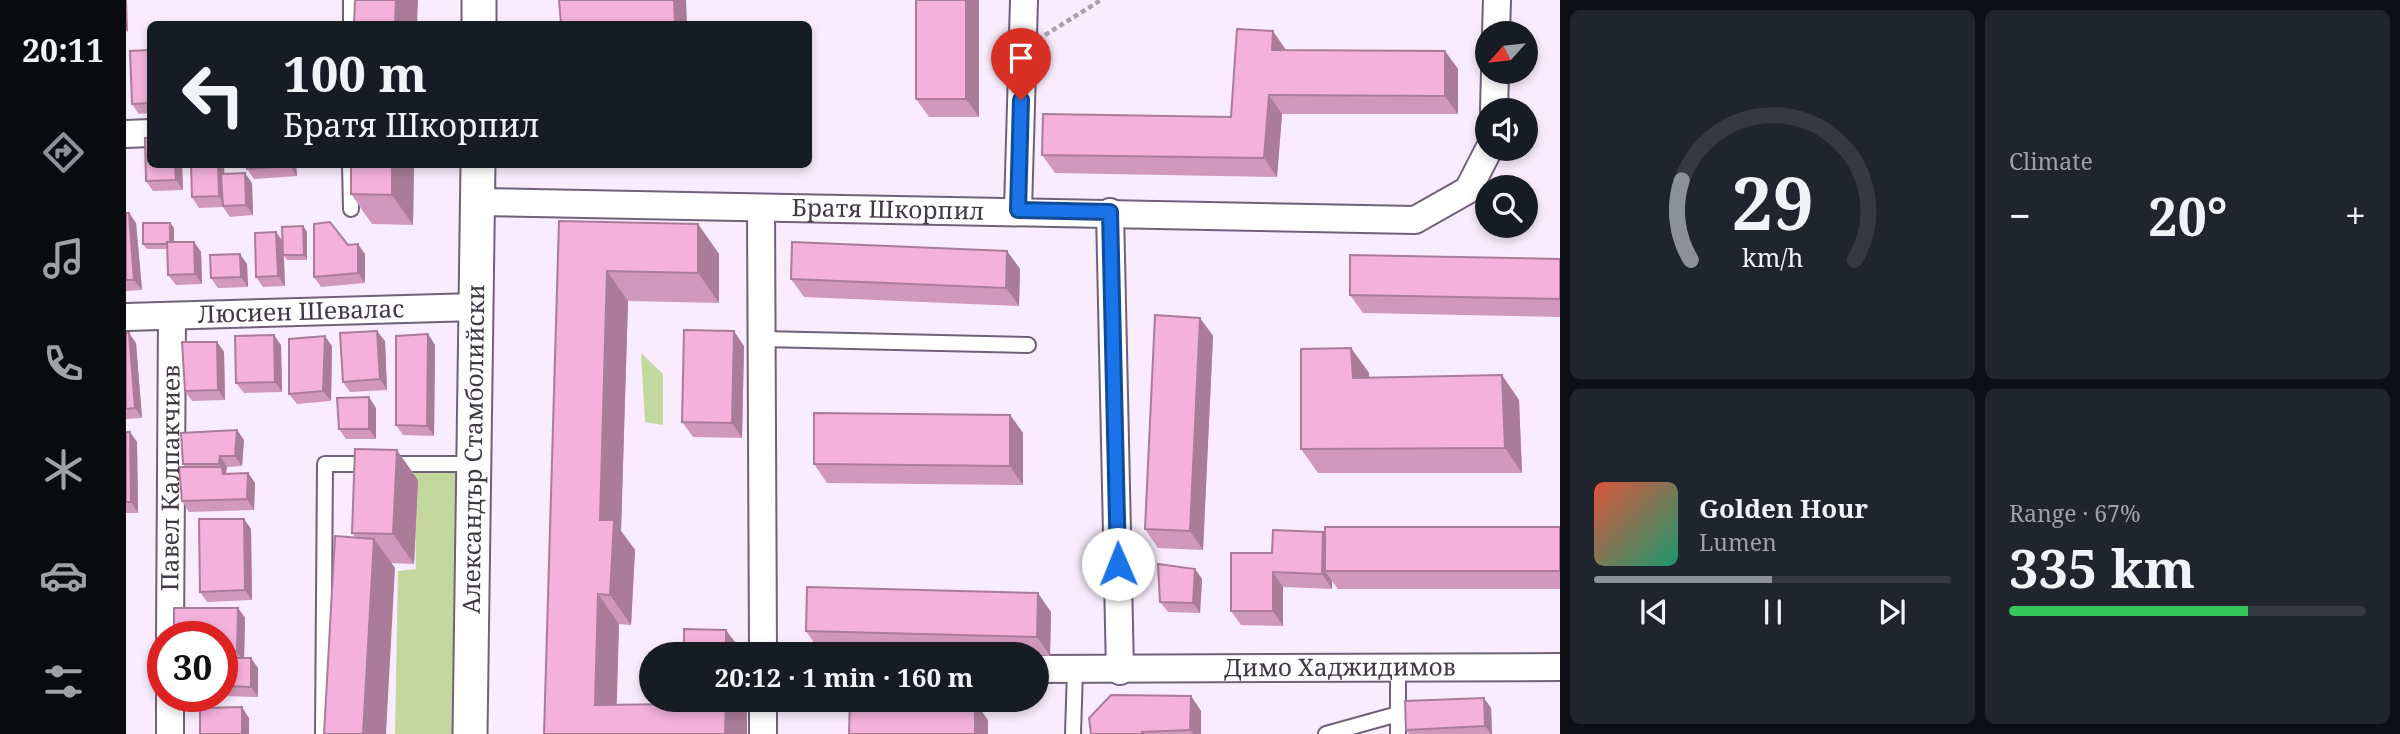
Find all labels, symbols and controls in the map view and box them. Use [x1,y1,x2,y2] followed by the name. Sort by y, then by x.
[1475,21,1538,84] north arrow
[1475,21,1538,238] map controls
[22,28,104,71] text: 20:11
[991,28,1051,100] pin
[1002,39,1040,77] icon: arrive
[283,40,427,106] text: 100 m
[168,49,259,140] icon: left
[1475,98,1538,161] button: sound
[283,103,540,146] text: Братя Шкорпил
[39,128,88,177] icon: directions
[2009,145,2093,177] text: Climate
[1731,153,1814,252] text: 29
[1475,175,1538,238] button: search
[2148,180,2228,251] text: 20°
[2009,189,2031,241] text: −
[2345,189,2366,241] text: +
[791,190,985,227] street label: Братя Шкорпил
[39,234,88,283] icon: music
[1742,240,1803,274] text: km/h
[454,284,491,614] street label: Александър Стамболийски
[197,291,405,330] street label: Люсиен Шевалас
[39,339,88,388] icon: phone
[152,365,187,591] street label: Павел Калпакчиев
[39,445,88,494] icon: climate
[1699,490,1868,526] text: Golden Hour
[2009,497,2141,529] text: Range · 67%
[1699,526,1777,558] text: Lumen
[1081,527,1155,601] position arrow
[2009,532,2195,603] text: 335 km
[39,551,88,600] icon: car
[1635,593,1673,631] icon: previous
[1754,593,1792,631] icon: pause
[1873,593,1911,631] icon: next
[147,621,238,712] speed limit sign: 30
[1224,649,1456,683] street label: Димо Хаджидимов
[39,657,88,706] icon: filters
[714,659,974,695] text: 20:12 · 1 min · 160 m

